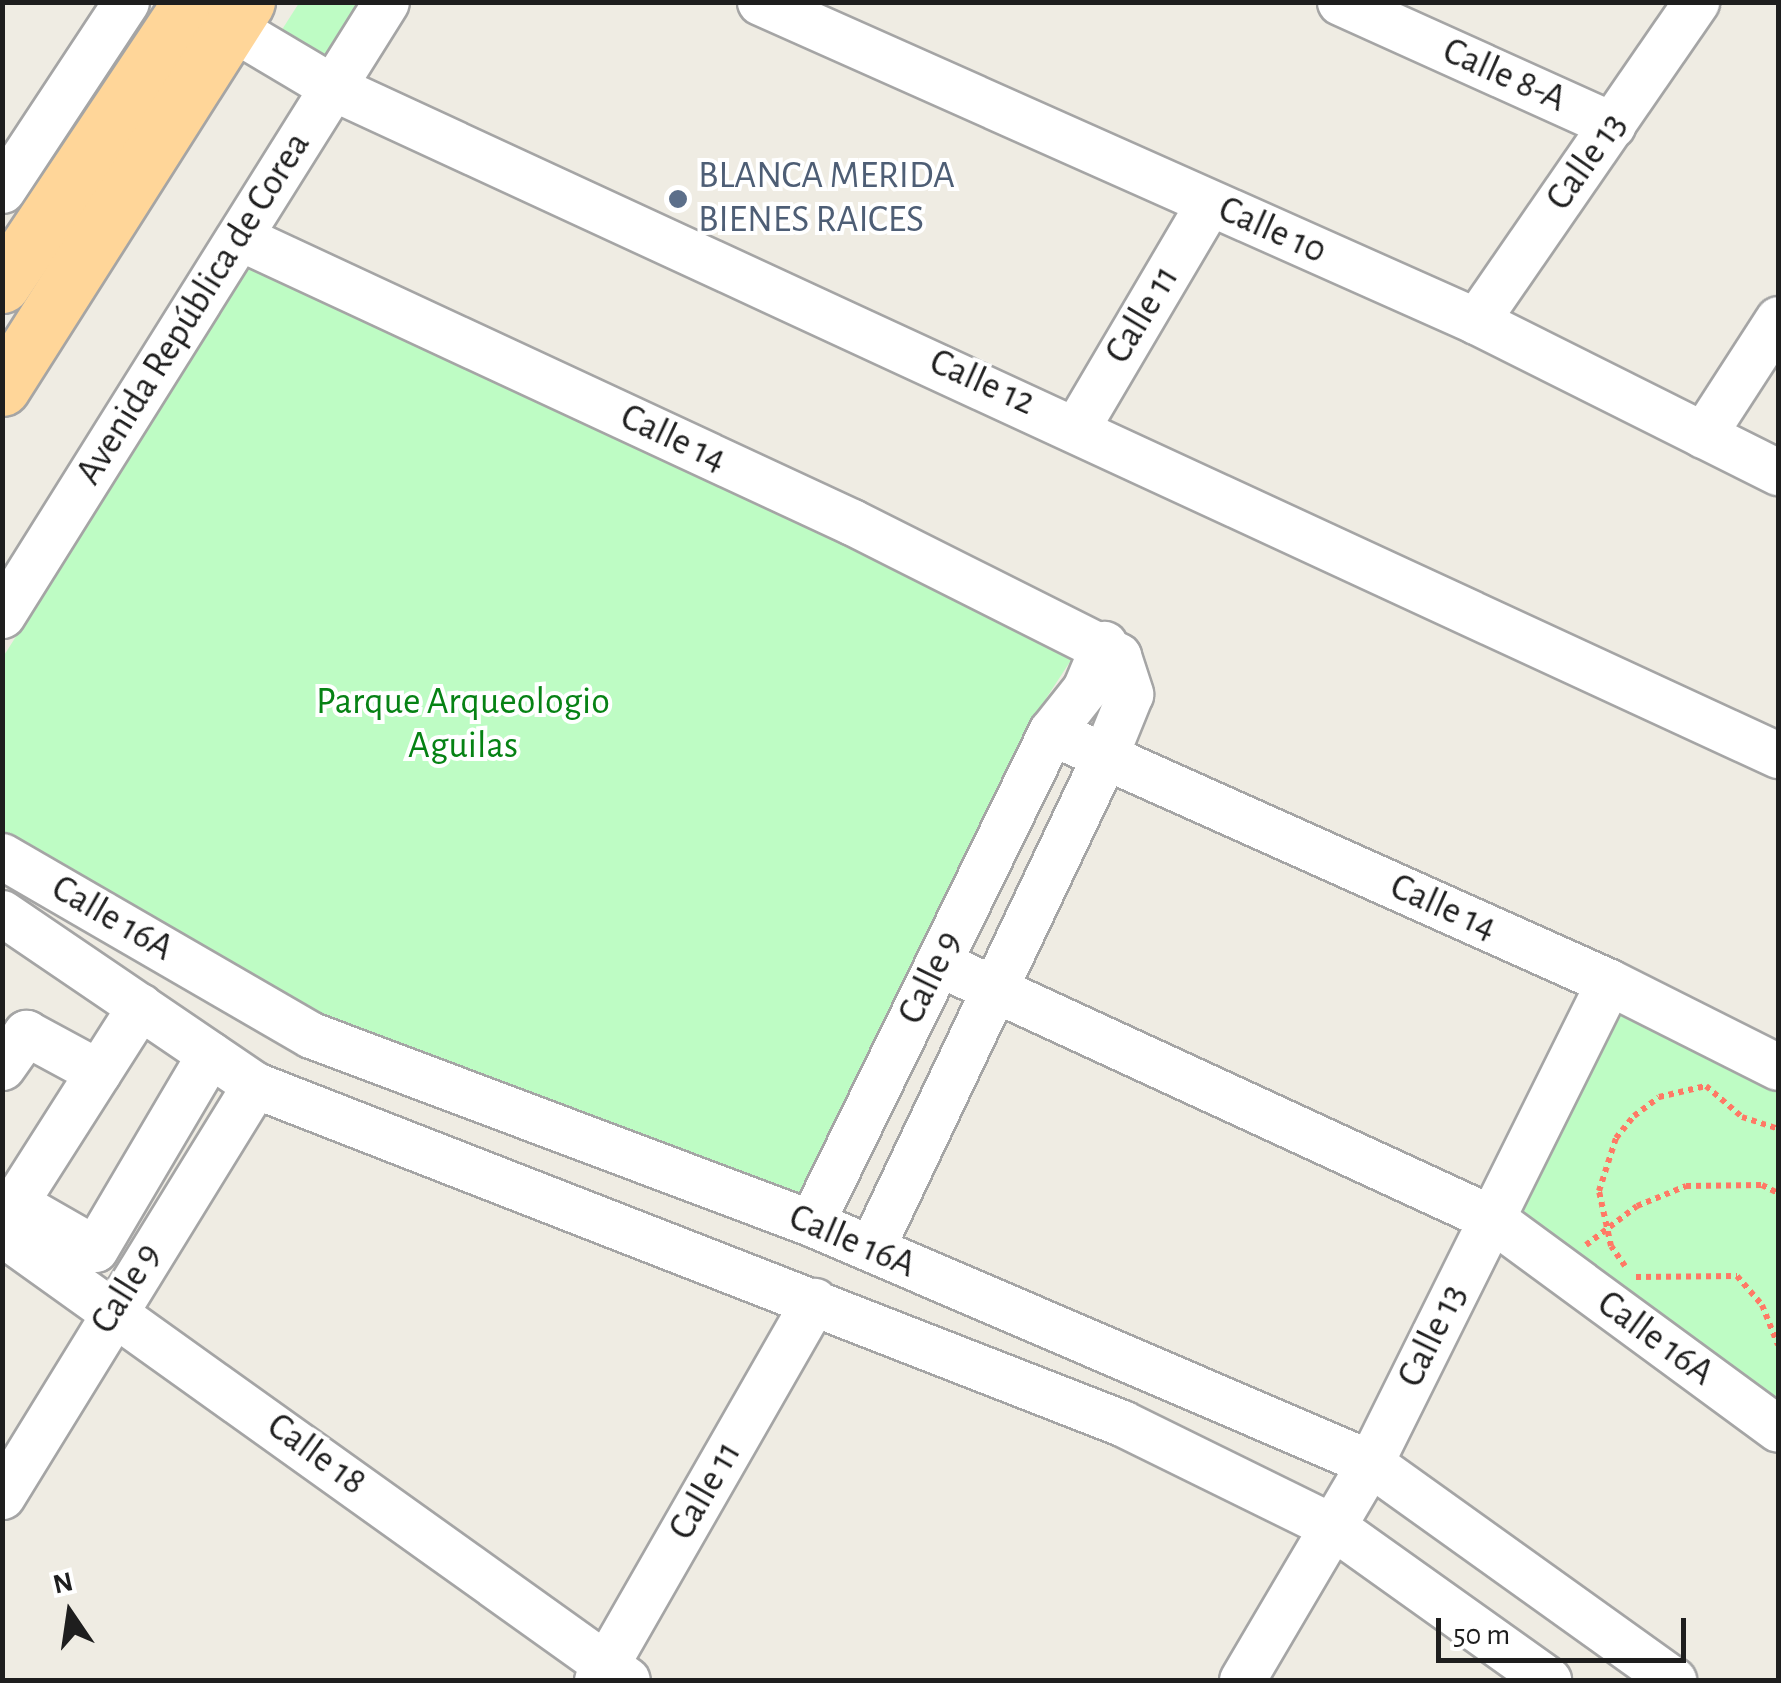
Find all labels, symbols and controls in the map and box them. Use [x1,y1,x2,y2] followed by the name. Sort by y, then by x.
[1436,29,1572,123] street label: Calle 8-A
[1537,104,1637,220] street label: Calle 13
[67,124,321,494] street label: Avenida República de Corea
[698,154,955,243] place label: BLANCA MERIDA BIENES RAICES
[1211,187,1333,275] street label: Calle 10
[667,188,689,210] marker: BLANCA MERIDA BIENES RAICES
[1096,258,1190,372] street label: Calle 11
[922,340,1042,426] street label: Calle 12
[613,395,733,483] street label: Calle 14
[316,680,610,769] park label: Parque Arqueologio Aguilas
[1383,865,1503,951] street label: Calle 14
[43,866,181,972] street label: Calle 16A
[889,924,973,1032] street label: Calle 9
[782,1195,922,1289] street label: Calle 16A
[82,1235,172,1343] street label: Calle 9
[1389,1277,1477,1395] street label: Calle 13
[1588,1282,1722,1396] street label: Calle 16A
[258,1404,374,1506] street label: Calle 18
[660,1434,752,1548] street label: Calle 11
[20,1563,120,1663] north arrow
[51,1568,76,1600] text: N
[1441,1598,1691,1660] scale bar
[1453,1620,1510,1650] text: 50 m

